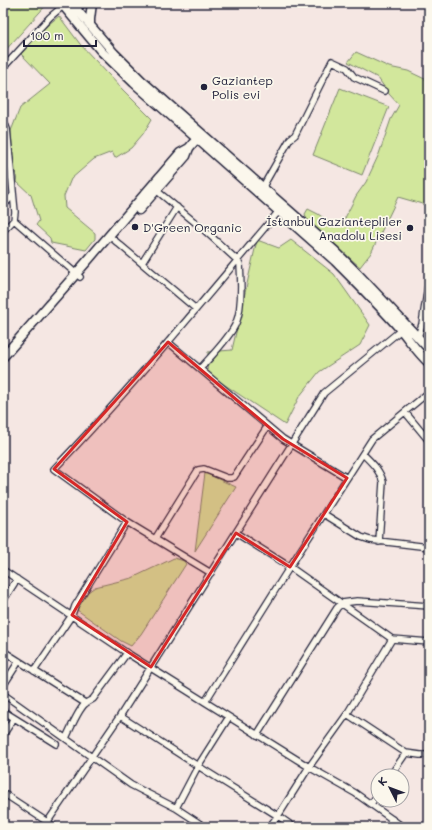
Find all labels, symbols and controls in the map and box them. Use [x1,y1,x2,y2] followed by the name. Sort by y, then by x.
[24,22,96,48] scale bar
[30,27,64,43] text: 100 m
[212,72,273,102] place label: Gaziantep Polis evi
[199,82,209,92] marker: Gaziantep Polis evi
[266,213,402,243] place label: İstanbul Gaziantepliler Anadolu Lisesi
[143,219,242,235] place label: D'Green Organic
[130,222,140,232] marker: D'Green Organic
[405,223,415,233] marker: İstanbul Gaziantepliler Anadolu Lisesi
[370,768,410,808] north arrow
[374,773,390,789] text: K

